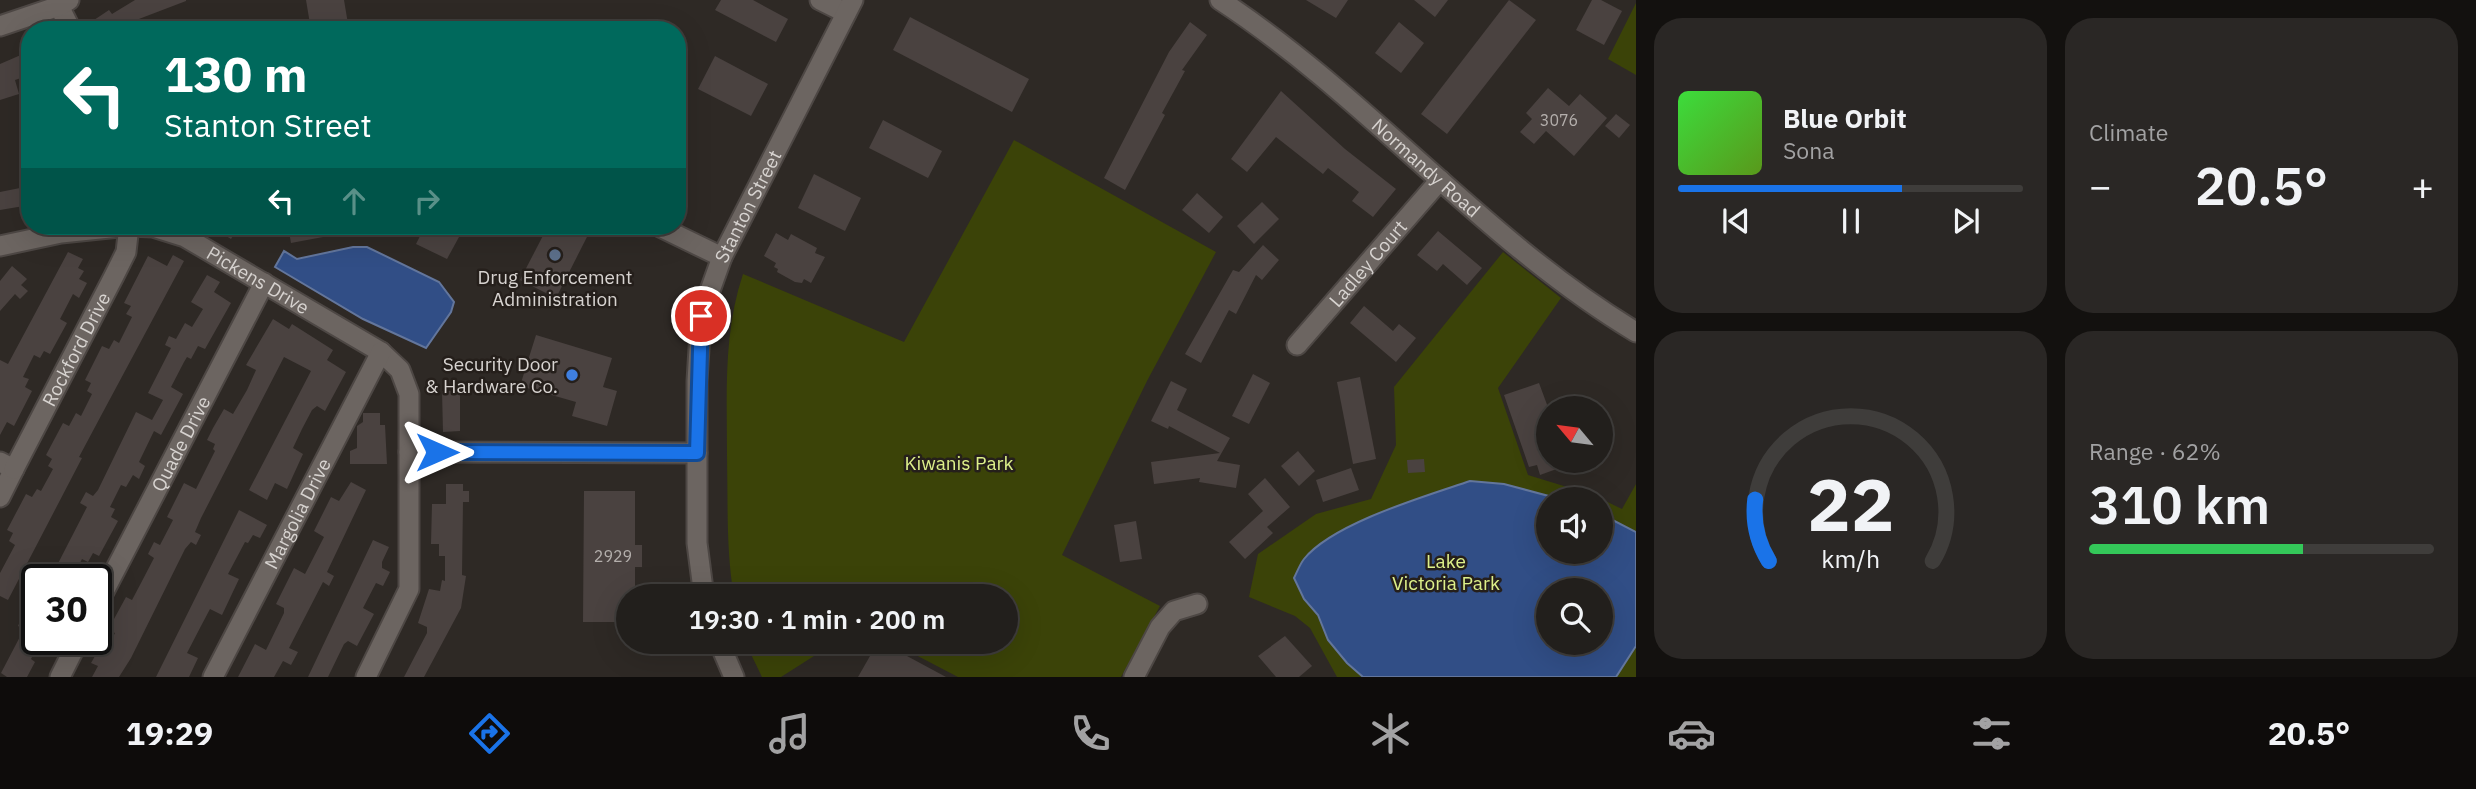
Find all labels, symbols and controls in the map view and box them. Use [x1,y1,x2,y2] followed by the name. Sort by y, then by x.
[164,42,308,105] text: 130 m
[49,49,140,140] icon: left
[1783,101,1907,135] text: Blue Orbit
[164,104,372,146] text: Stanton Street
[1540,110,1578,130] house number: 3076
[1367,113,1485,222] street label: Normandy Road
[2089,117,2168,147] text: Climate
[1783,135,1835,165] text: Sona
[709,146,786,267] street label: Stanton Street
[2195,152,2328,219] text: 20.5°
[2089,161,2112,210] text: −
[2411,161,2434,210] text: +
[262,182,300,220] icon: left
[335,182,373,220] icon: ahead
[408,182,446,220] icon: right
[1717,202,1755,240] icon: previous
[1832,202,1870,240] icon: pause
[1947,202,1985,240] icon: next
[1324,215,1412,312] street label: Ladley Court
[203,241,314,319] street label: Pickens Drive
[547,247,563,263] marker: Drug Enforcement Administration
[478,265,632,311] place label: Drug Enforcement Administration
[671,286,731,346] pin
[37,288,116,410] street label: Rockford Drive
[682,297,720,335] icon: arrive
[425,352,558,398] place label: Security Door & Hardware Co.
[564,367,580,383] marker: Security Door & Hardware Co.
[146,392,215,496] street label: Quade Drive
[1536,396,1614,472] north arrow
[1536,396,1613,655] map controls
[400,415,474,489] position arrow
[2089,436,2221,466] text: Range · 62%
[904,451,1014,475] park label: Kiwanis Park
[259,454,336,573] street label: Margolia Drive
[1807,456,1894,551] text: 22
[2089,471,2270,538] text: 310 km
[1536,487,1613,564] button: sound
[1821,542,1880,575] text: km/h
[594,546,632,566] house number: 2929
[1392,549,1500,595] park label: Lake Victoria Park
[21,564,112,655] speed limit sign: 30
[1536,578,1613,655] button: search
[689,602,945,636] text: 19:30 · 1 min · 200 m
[465,709,514,758] icon: directions
[765,709,814,758] icon: music
[1066,709,1115,758] icon: phone
[1366,709,1415,758] icon: climate
[1667,709,1716,758] icon: car
[1967,709,2016,758] icon: filters
[126,712,213,754] text: 19:29
[2268,712,2350,754] text: 20.5°

